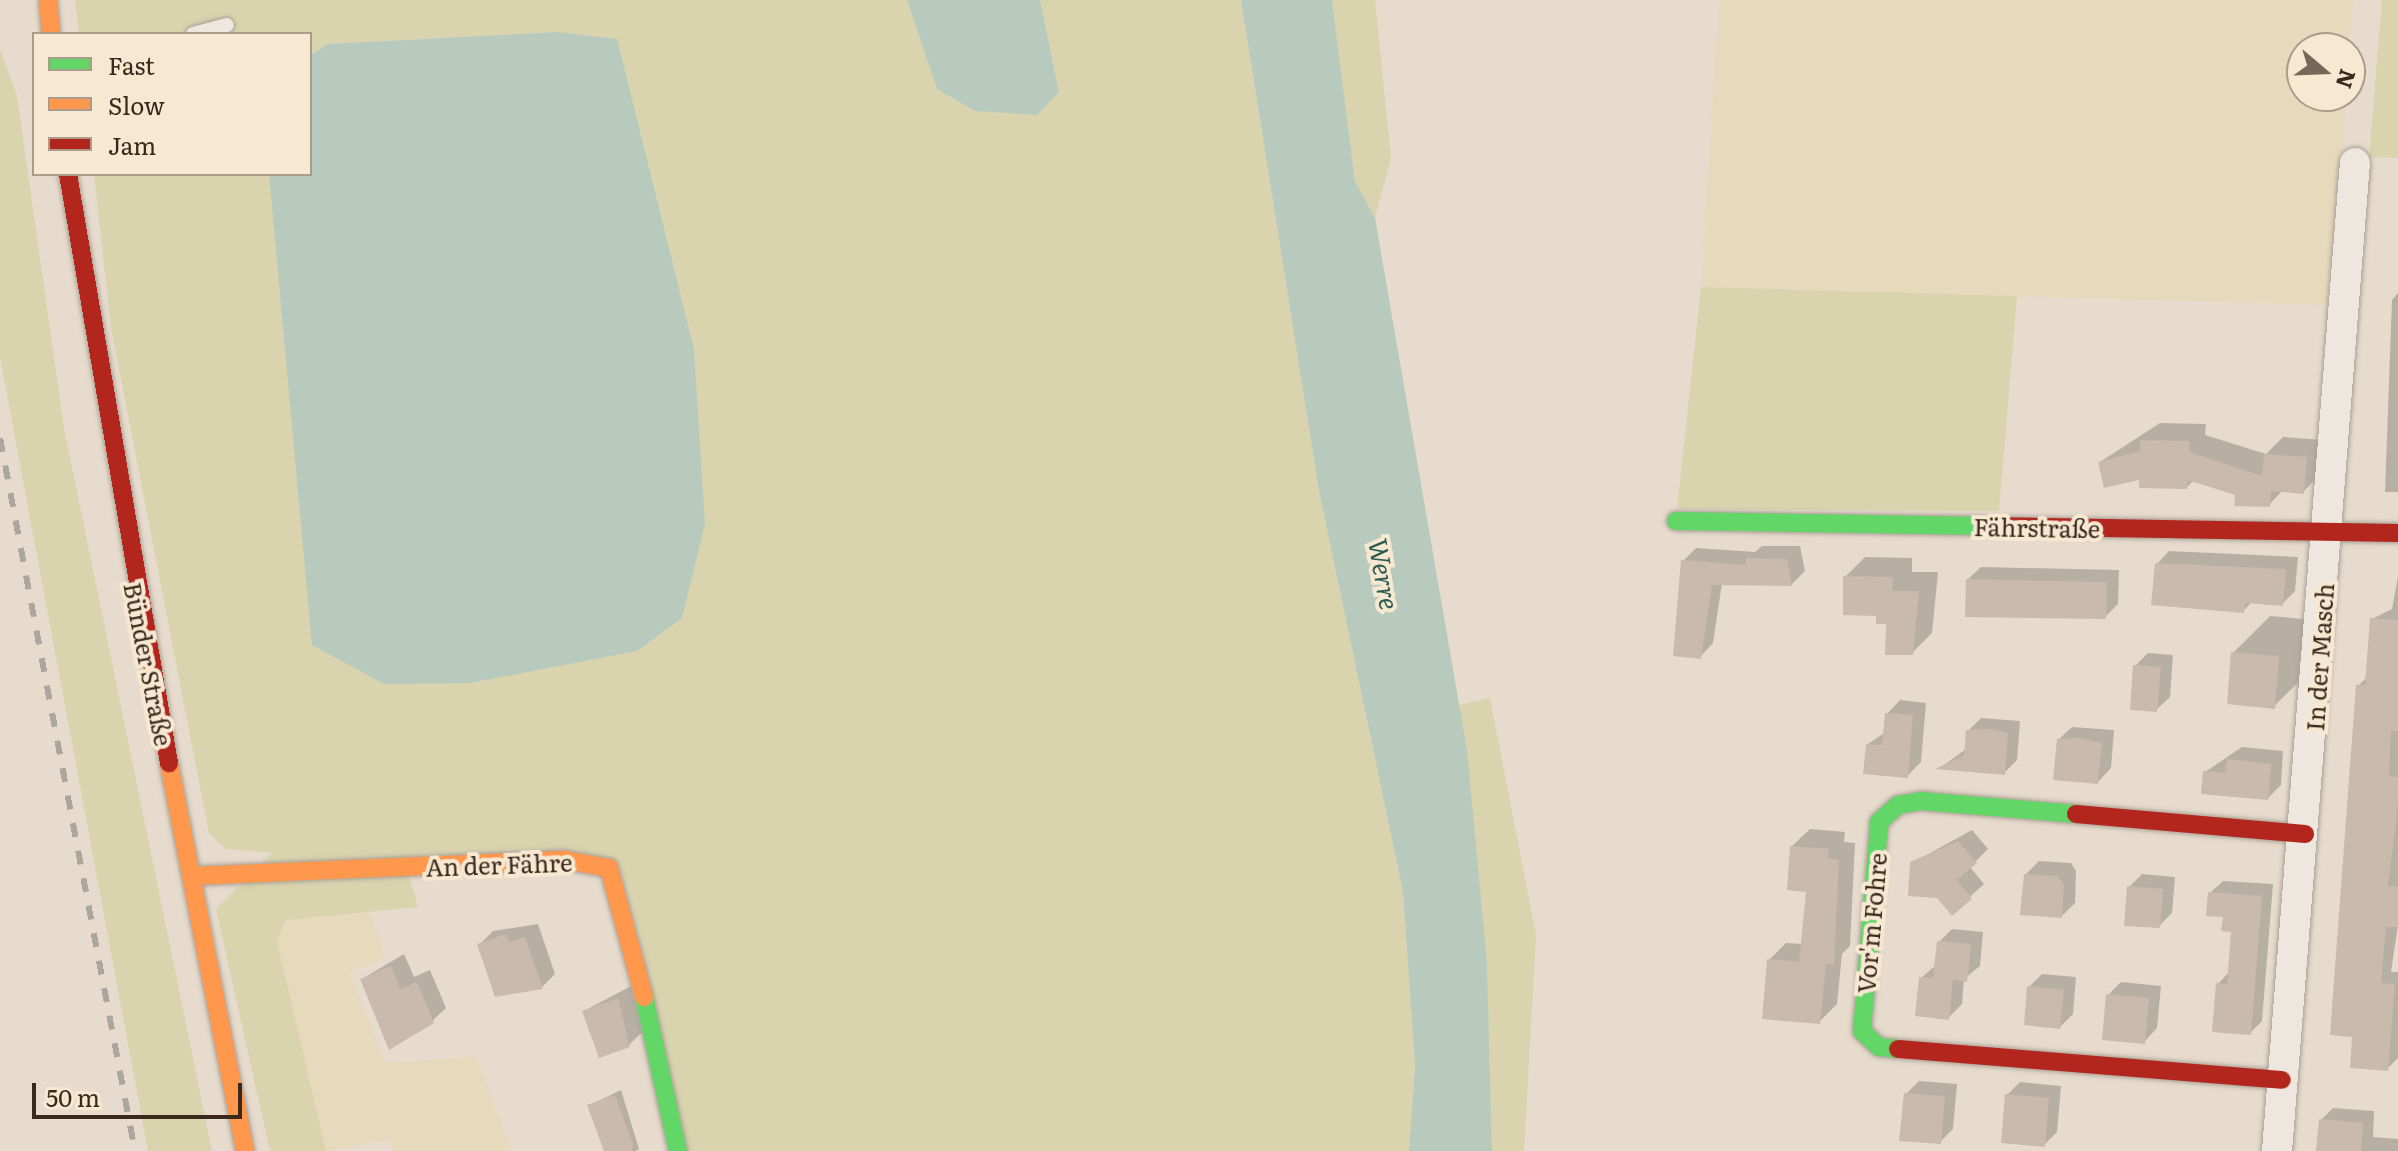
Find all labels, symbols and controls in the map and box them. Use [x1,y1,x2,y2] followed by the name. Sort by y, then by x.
[32,32,312,176] legend
[2286,32,2366,112] north arrow
[108,47,155,82] text: Fast
[2329,65,2366,93] text: N
[108,87,165,122] text: Slow
[108,127,156,162] text: Jam
[1973,511,2101,543] street label: Fährstraße
[1363,536,1407,612] water label: Werre
[119,580,179,748] street label: Bünder Straße
[2299,582,2339,732] street label: In der Masch
[425,847,573,881] street label: An der Fähre
[1851,852,1891,994] street label: Vor'm Fohre
[36,1067,246,1117] scale bar
[46,1079,100,1114] text: 50 m

